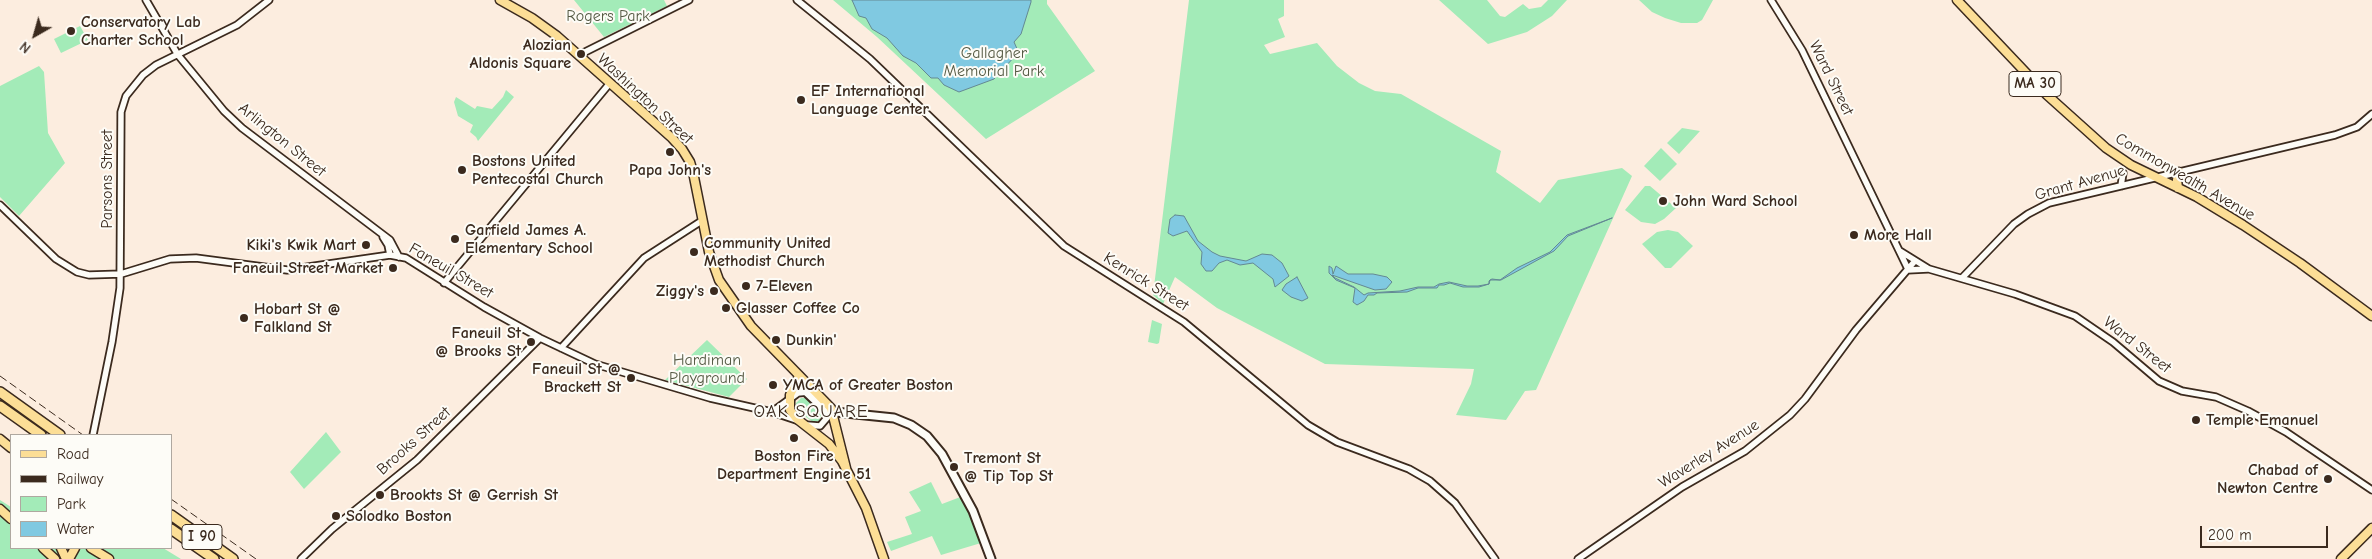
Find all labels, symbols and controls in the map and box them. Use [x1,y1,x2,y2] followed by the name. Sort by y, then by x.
[566,6,650,26] park label: Rogers Park
[10,10,60,60] north arrow
[81,12,201,50] place label: Conservatory Lab Charter School
[65,25,77,37] marker: Conservatory Lab Charter School
[470,35,571,73] place label: Alozian Aldonis Square
[1805,37,1857,119] street label: Ward Street
[17,38,34,57] text: N
[944,43,1044,81] park label: Gallagher Memorial Park
[575,48,587,60] marker: Alozian Aldonis Square
[593,50,697,148] street label: Washington Street
[2009,72,2061,96] road number: MA 30
[811,81,929,119] place label: EF International Language Center
[795,94,807,106] marker: EF International Language Center
[234,99,330,181] street label: Arlington Street
[2112,129,2258,225] street label: Commonwealth Avenue
[97,130,117,228] street label: Parsons Street
[664,146,676,158] marker: Papa John's
[472,151,603,189] place label: Bostons United Pentecostal Church
[629,160,711,180] place label: Papa John's
[2033,161,2127,205] street label: Grant Avenue
[456,164,468,176] marker: Bostons United Pentecostal Church
[1673,191,1798,211] place label: John Ward School
[1657,195,1669,207] marker: John Ward School
[465,220,593,258] place label: Garfield James A. Elementary School
[1864,225,1932,245] place label: More Hall
[1848,229,1860,241] marker: More Hall
[449,233,461,245] marker: Garfield James A. Elementary School
[704,233,831,271] place label: Community United Methodist Church
[247,235,356,255] place label: Kiki's Kwik Mart
[360,239,372,251] marker: Kiki's Kwik Mart
[405,239,497,303] street label: Faneuil Street
[688,246,700,258] marker: Community United Methodist Church
[1100,248,1192,316] street label: Kenrick Street
[233,258,383,278] place label: Faneuil Street Market
[387,262,399,274] marker: Faneuil Street Market
[756,276,813,296] place label: 7-Eleven
[740,280,752,292] marker: 7-Eleven
[656,281,704,301] place label: Ziggy's
[708,285,720,297] marker: Ziggy's
[736,298,860,318] place label: Glasser Coffee Co
[254,299,341,337] place label: Hobart St @ Falkland St
[720,302,732,314] marker: Glasser Coffee Co
[238,312,250,324] marker: Hobart St @ Falkland St
[2099,313,2175,377] street label: Ward Street
[435,323,521,361] place label: Faneuil St @ Brooks St
[786,330,837,350] place label: Dunkin'
[770,334,782,346] marker: Dunkin'
[525,336,537,348] marker: Faneuil St @ Brooks St
[669,350,745,388] park label: Hardiman Playground
[532,359,621,397] place label: Faneuil St @ Brackett St
[625,372,637,384] marker: Faneuil St @ Brackett St
[783,375,953,395] place label: YMCA of Greater Boston
[767,379,779,391] marker: YMCA of Greater Boston
[752,401,870,423] district label: OAK SQUARE
[373,403,455,479] street label: Brooks Street
[2206,410,2318,430] place label: Temple Emanuel
[2190,414,2202,426] marker: Temple Emanuel
[1655,416,1763,492] street label: Waverley Avenue
[788,432,800,444] marker: Boston Fire Department Engine 51
[10,434,172,549] legend
[57,445,89,463] text: Road
[717,446,871,484] place label: Boston Fire Department Engine 51
[964,448,1053,486] place label: Tremont St @ Tip Top St
[2217,460,2318,498] place label: Chabad of Newton Centre
[948,461,960,473] marker: Tremont St @ Tip Top St
[57,470,103,488] text: Railway
[2322,473,2334,485] marker: Chabad of Newton Centre
[390,485,558,505] place label: Brookts St @ Gerrish St
[374,489,386,501] marker: Brookts St @ Gerrish St
[57,495,86,513] text: Park
[346,506,452,526] place label: Solodko Boston
[330,510,342,522] marker: Solodko Boston
[2202,516,2330,548] scale bar
[57,520,94,538] text: Water
[182,524,222,550] road number: I 90
[2208,526,2252,544] text: 200 m

